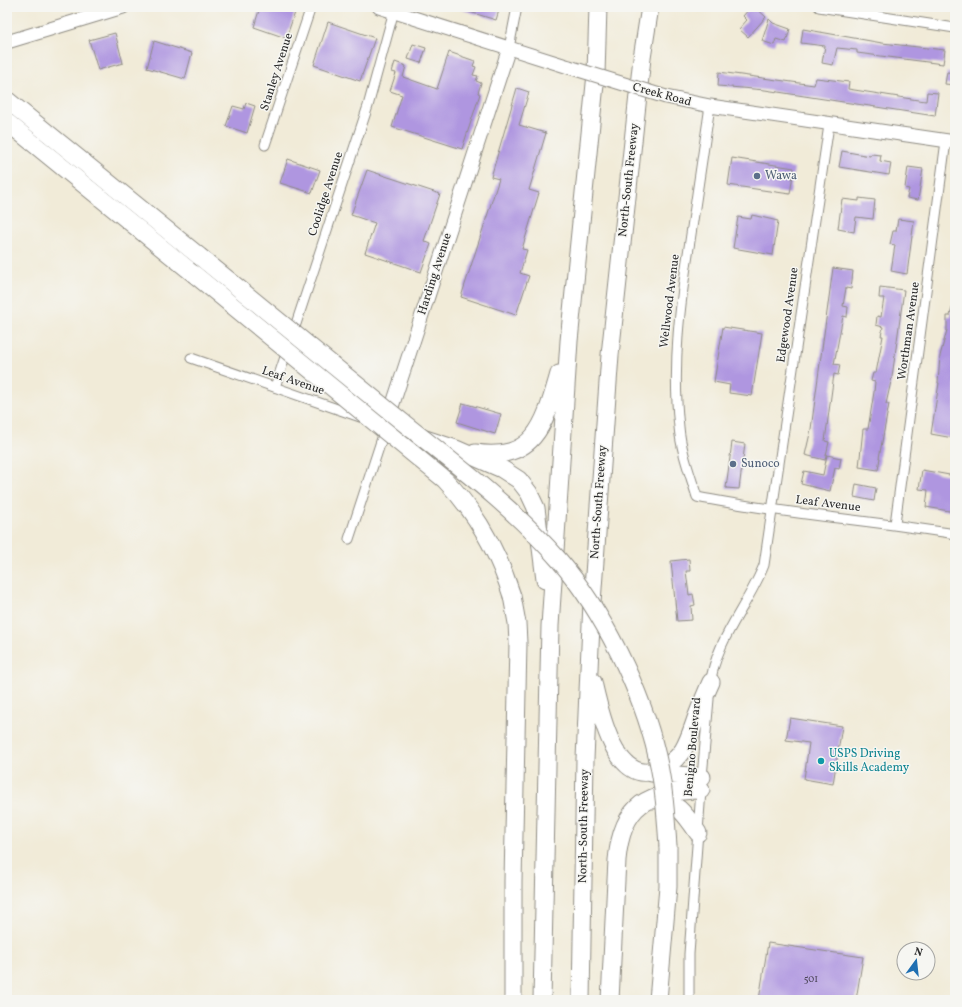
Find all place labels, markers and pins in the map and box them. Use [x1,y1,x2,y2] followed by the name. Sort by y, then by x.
[765,168,797,184] place label: Wawa
[752,171,762,181] marker: Wawa
[741,456,780,472] place label: Sunoco
[728,459,738,469] marker: Sunoco
[829,746,910,776] place label: USPS Driving Skills Academy
[816,756,826,766] marker: USPS Driving Skills Academy

